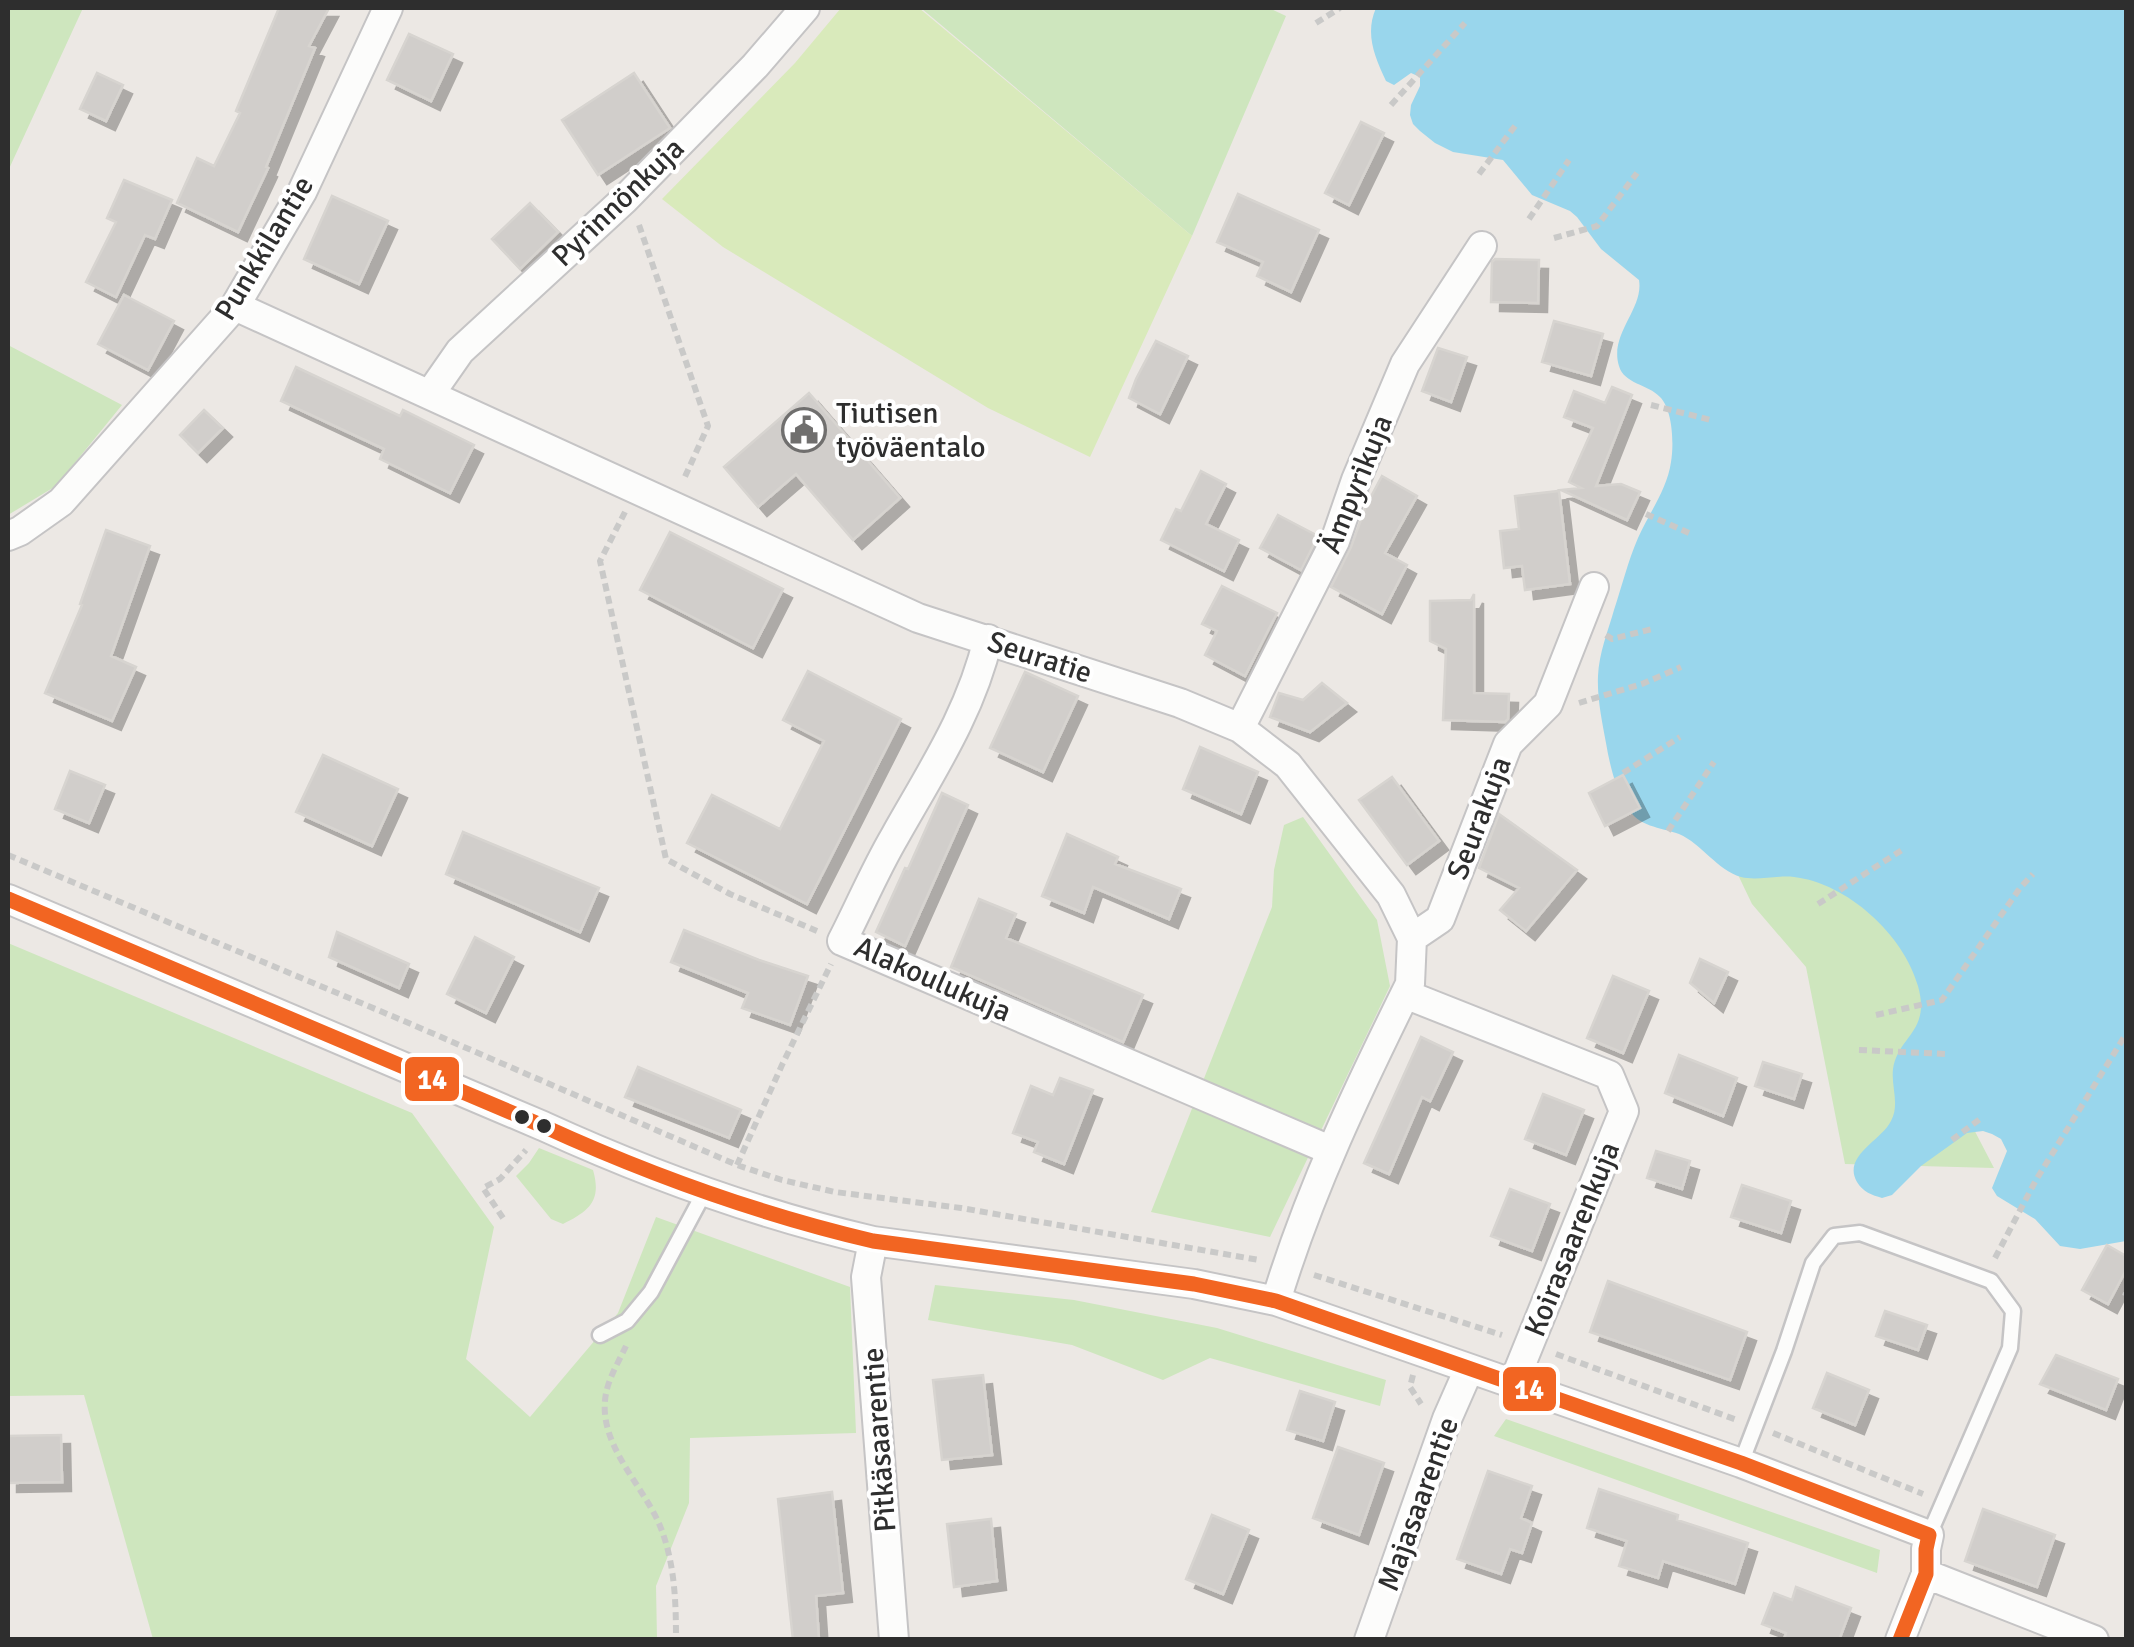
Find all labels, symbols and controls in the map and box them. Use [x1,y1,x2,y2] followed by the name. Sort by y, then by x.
[544,130,692,275] street label: Pyrinnönkuja
[207,169,322,327] street label: Punkkilantie
[836,395,986,466] place label: Tiutisen työväentalo
[781,407,827,453] public building icon: Tiutisen työväentalo
[1312,409,1401,559] street label: Ämpyrikuja
[983,623,1097,692] street label: Seuratie
[1439,752,1520,885] street label: Seurakuja
[849,928,1017,1030] street label: Alakoulukuja
[403,1055,461,1103] line badge: 14
[417,1063,447,1097] text: 14
[512,1107,532,1127] unlabelled marker
[534,1116,554,1136] unlabelled marker
[1517,1136,1628,1342] street label: Koirasaarenkuja
[855,1346,904,1534] street label: Pitkäsaarentie
[1501,1365,1558,1413] line badge: 14
[1514,1373,1544,1407] text: 14
[1370,1412,1467,1596] street label: Majasaarentie

